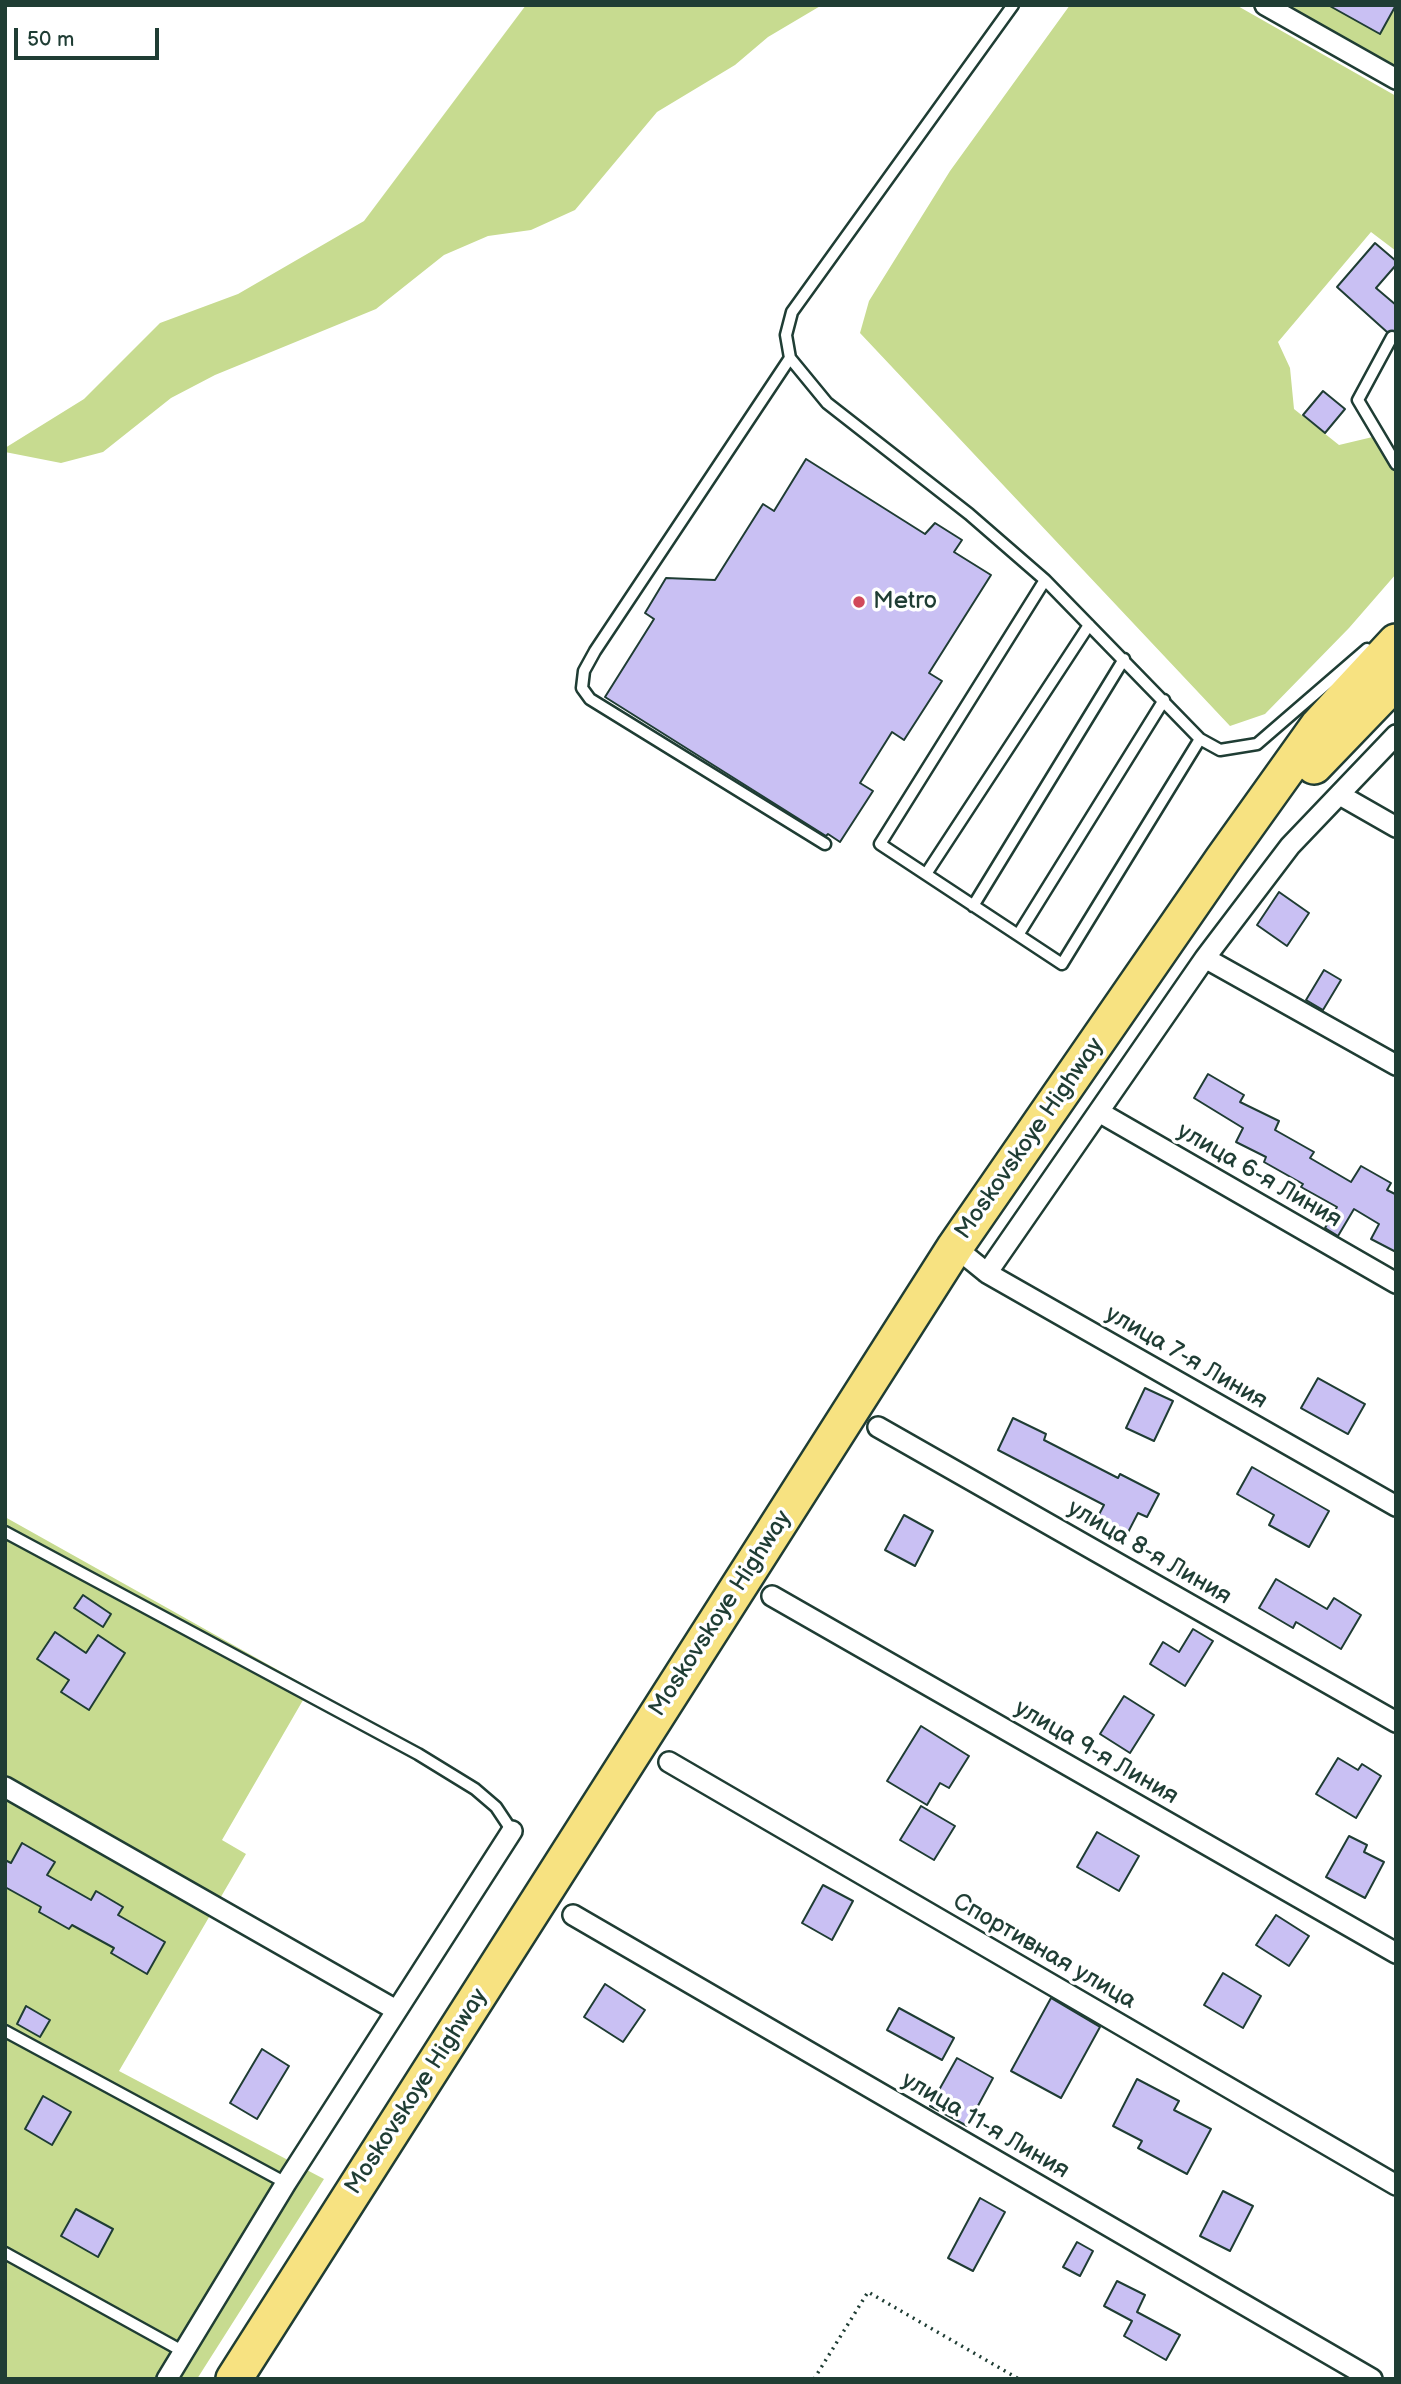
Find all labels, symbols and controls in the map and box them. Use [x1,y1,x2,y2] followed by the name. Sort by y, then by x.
[18,14,163,58] scale bar
[27,27,74,52] text: 50 m
[873,588,937,616] place label: Metro
[851,594,867,610] marker: Metro
[949,1033,1111,1245] street label: Moskovskoye Highway
[1172,1117,1346,1235] street label: улица 6-я Линия
[1100,1300,1272,1416] street label: улица 7-я Линия
[1062,1494,1236,1612] street label: улица 8-я Линия
[644,1506,798,1722] street label: Moskovskoye Highway
[1009,1694,1183,1812] street label: улица 9-я Линия
[947,1888,1141,2016] street label: Спортивная улица
[340,1984,494,2200] street label: Moskovskoye Highway
[896,2066,1074,2186] street label: улица 11-я Линия

